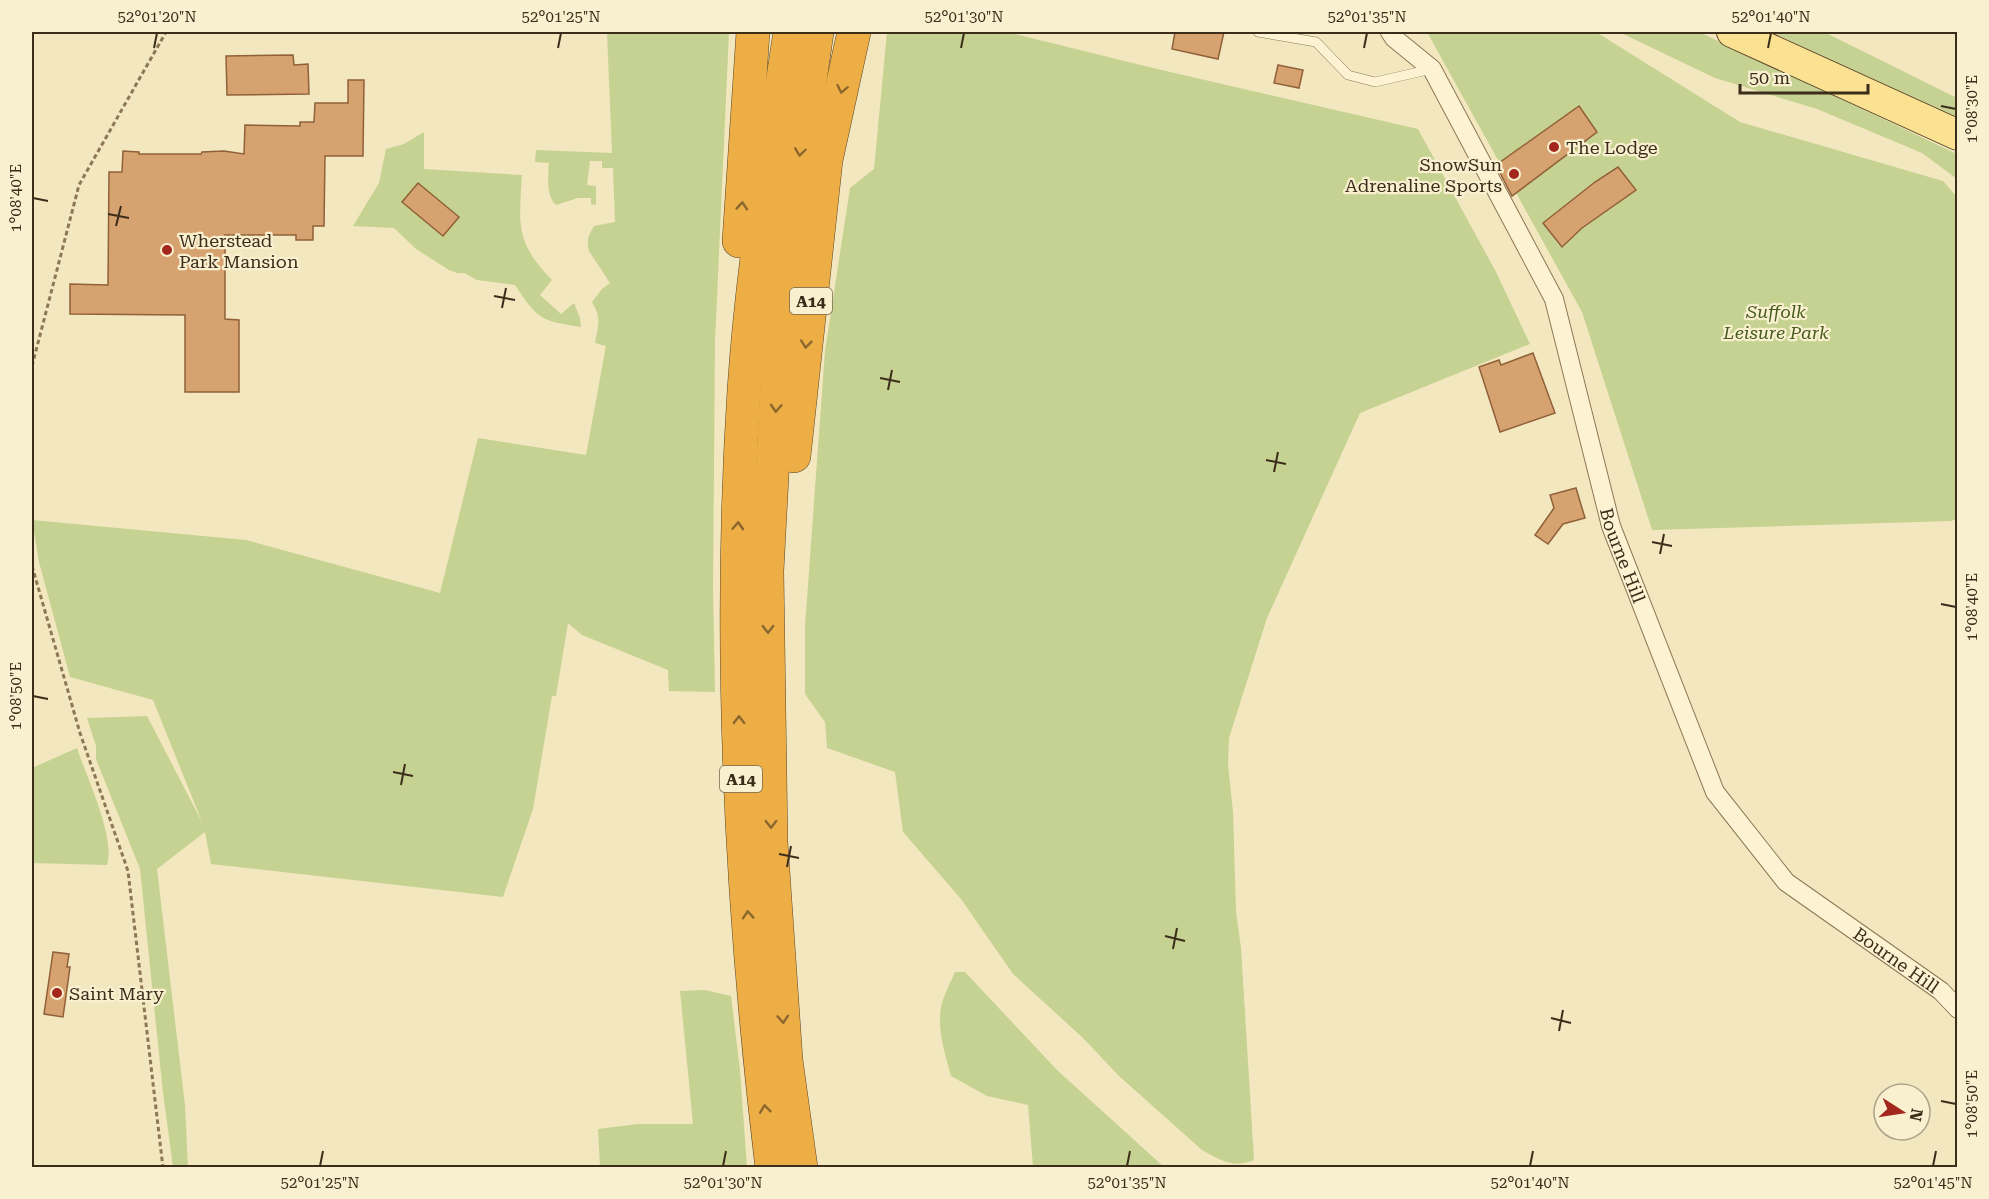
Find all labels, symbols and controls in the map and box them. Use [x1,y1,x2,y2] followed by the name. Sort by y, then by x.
[117,8,197,26] text: 52°01'20"N
[521,8,601,26] text: 52°01'25"N
[924,8,1004,26] text: 52°01'30"N
[1327,8,1407,26] text: 52°01'35"N
[1731,8,1811,26] text: 52°01'40"N
[1740,57,1868,95] scale bar
[1749,67,1790,88] text: 50 m
[1963,75,1981,143] text: 1°08'30"E
[836,83,849,93] one-way arrow
[1566,137,1658,158] place label: The Lodge
[1547,140,1561,154] marker: The Lodge
[794,147,806,156] one-way arrow
[1345,154,1502,196] place label: SnowSun Adrenaline Sports
[7,164,25,232] text: 1°08'40"E
[1507,167,1521,181] marker: SnowSun Adrenaline Sports
[735,201,748,210] one-way arrow
[179,230,299,272] place label: Wherstead Park Mansion
[160,243,174,257] marker: Wherstead Park Mansion
[790,288,832,314] road number: A14
[1722,301,1829,343] park label: Suffolk Leisure Park
[800,339,813,348] one-way arrow
[769,404,782,413] one-way arrow
[1596,505,1651,606] street label: Bourne Hill
[731,521,744,530] one-way arrow
[1963,573,1981,641] text: 1°08'40"E
[762,625,774,634] one-way arrow
[7,662,25,730] text: 1°08'50"E
[733,716,745,725] one-way arrow
[720,766,762,792] road number: A14
[764,820,777,829] one-way arrow
[742,911,755,920] one-way arrow
[1850,922,1944,997] street label: Bourne Hill
[69,983,164,1004] place label: Saint Mary
[50,986,64,1000] marker: Saint Mary
[777,1014,790,1023] one-way arrow
[1963,1070,1981,1138] text: 1°08'50"E
[1872,1082,1932,1142] north arrow
[759,1105,772,1114] one-way arrow
[1906,1107,1927,1123] text: N
[280,1174,360,1192] text: 52°01'25"N
[683,1174,763,1192] text: 52°01'30"N
[1087,1174,1167,1192] text: 52°01'35"N
[1490,1174,1570,1192] text: 52°01'40"N
[1893,1174,1973,1192] text: 52°01'45"N

